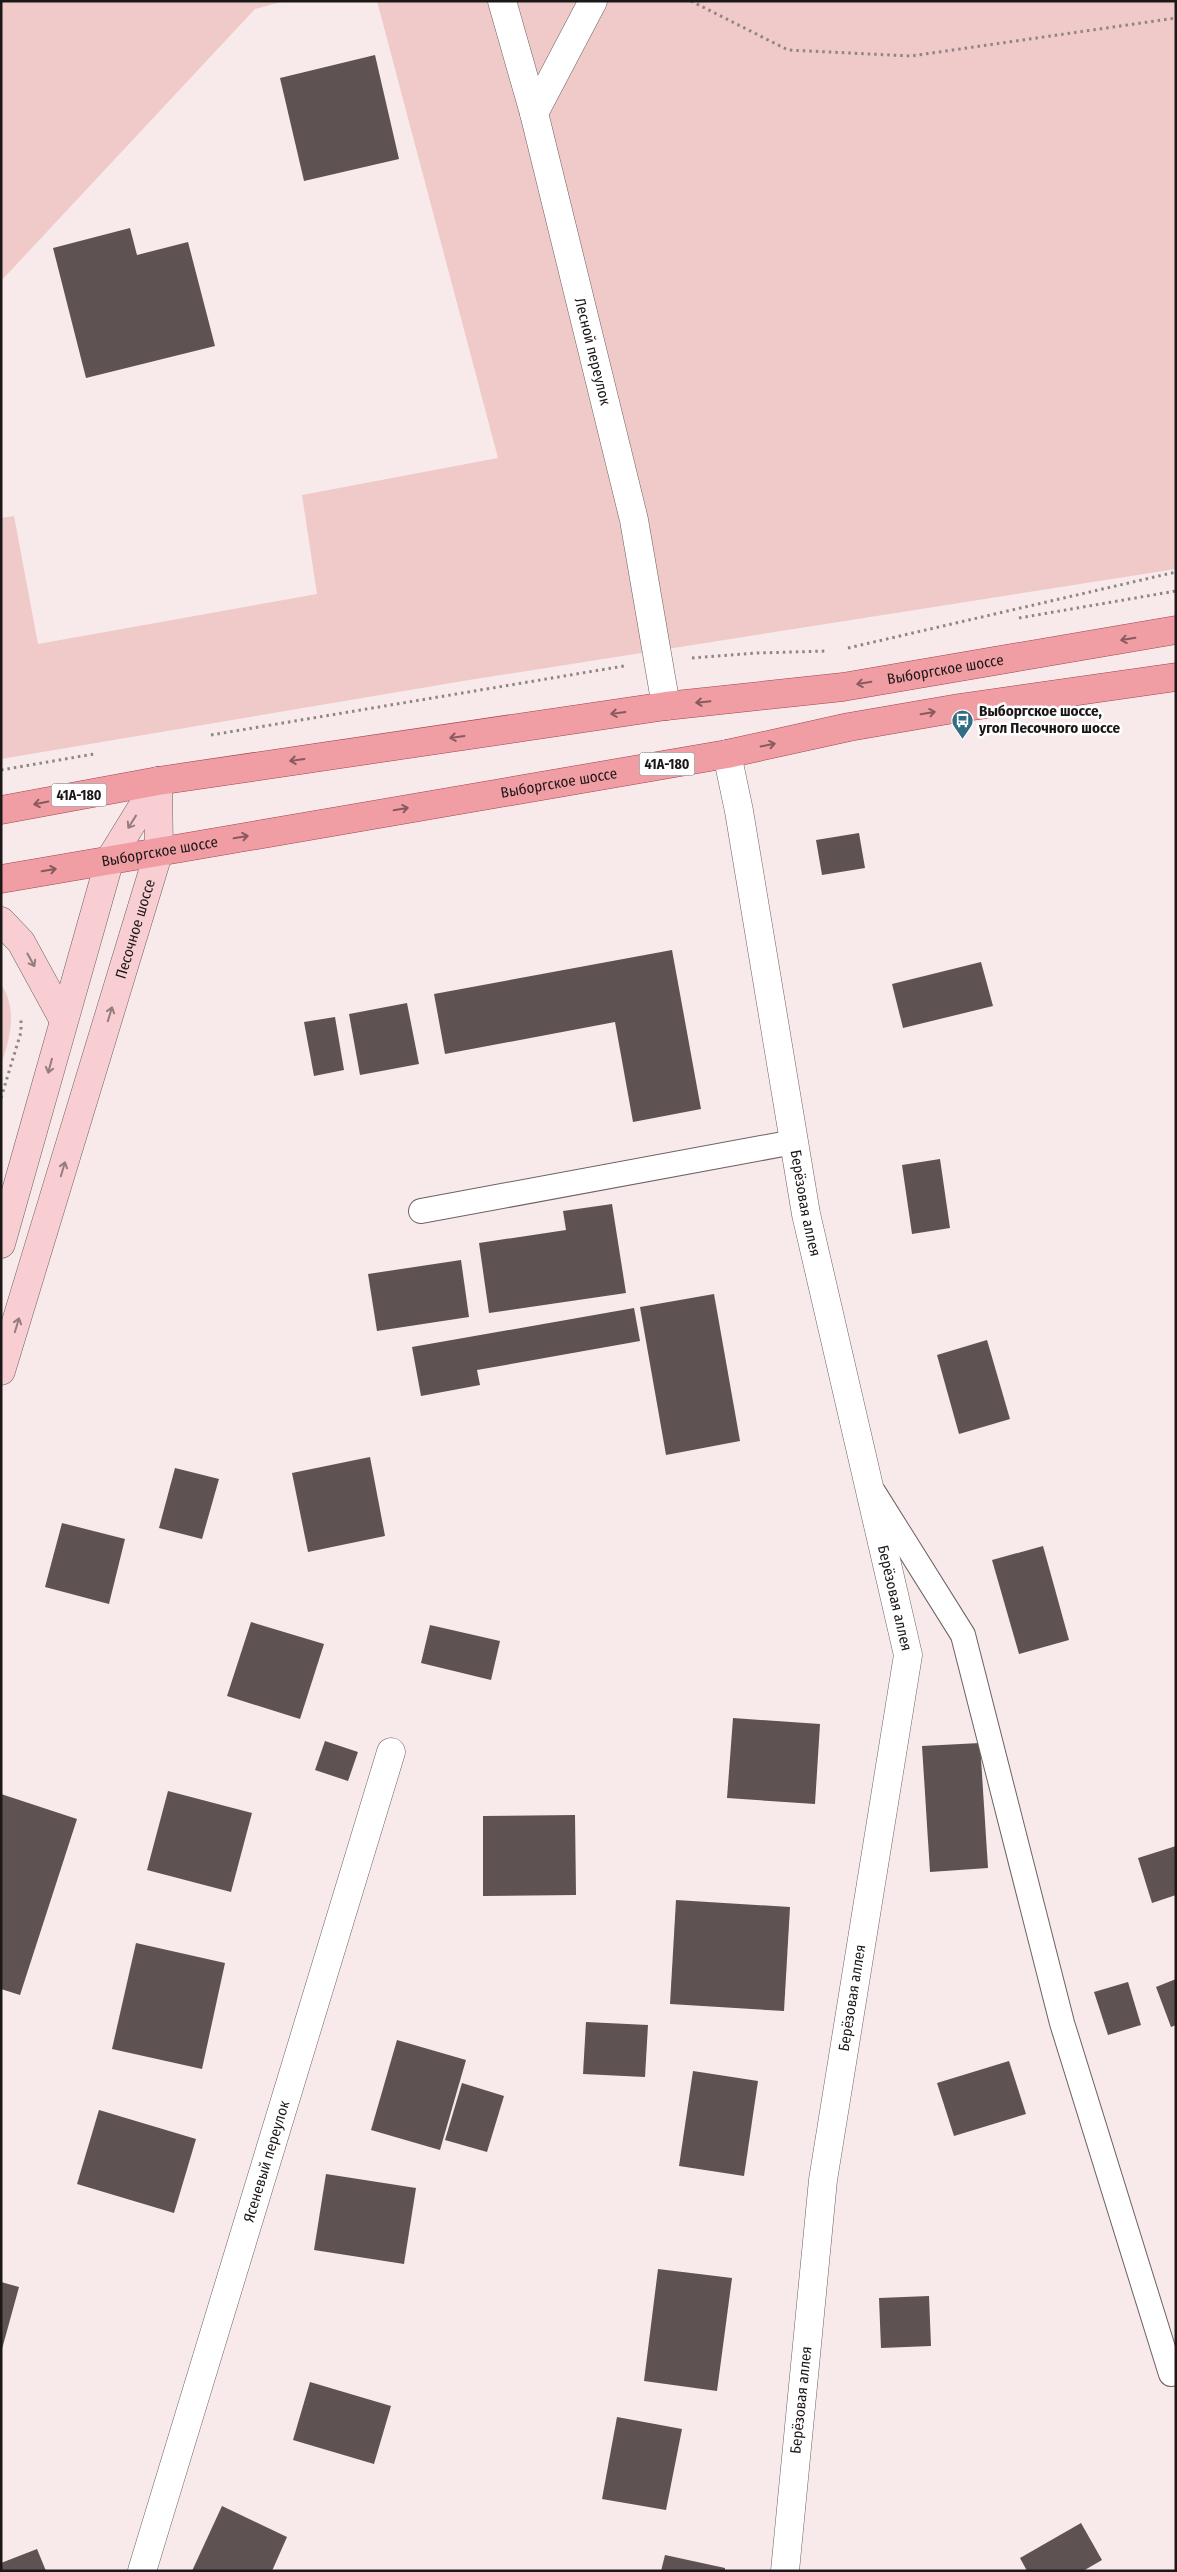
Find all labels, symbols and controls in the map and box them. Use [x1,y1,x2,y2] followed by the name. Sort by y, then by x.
[571,296,614,407] street label: Лесной переулок
[1120,634,1136,644] one-way arrow
[886,651,1005,688] street label: Выборгское шоссе
[856,679,872,689] one-way arrow
[695,697,711,707] one-way arrow
[978,702,1120,737] place label: Выборгское шоссе, угол Песочного шоссе
[611,708,627,718] one-way arrow
[919,708,935,718] one-way arrow
[951,708,975,739] bus stop icon: Выборгское шоссе, угол Песочного шоссе
[450,732,466,742] one-way arrow
[760,740,776,749] one-way arrow
[640,752,694,776] road number: 41А-180
[289,756,305,766] one-way arrow
[499,764,618,802] street label: Выборгское шоссе
[52,784,106,806] road number: 41А-180
[33,798,49,808] one-way arrow
[393,804,409,814] one-way arrow
[127,815,137,829] one-way arrow
[233,831,249,841] one-way arrow
[100,833,219,871] street label: Выборгское шоссе
[41,864,57,874] one-way arrow
[112,877,159,981] street label: Песочное шоссе
[26,952,36,966] one-way arrow
[105,1006,115,1022] one-way arrow
[45,1057,55,1073] one-way arrow
[786,1149,825,1258] street label: Берёзовая аллея
[59,1162,69,1178] one-way arrow
[12,1317,22,1333] one-way arrow
[874,1543,916,1653] street label: Берёзовая аллея
[835,1943,869,2053] street label: Берёзовая аллея
[240,2098,293,2225] street label: Ясеневый переулок
[786,2345,816,2455] street label: Берёзовая аллея

